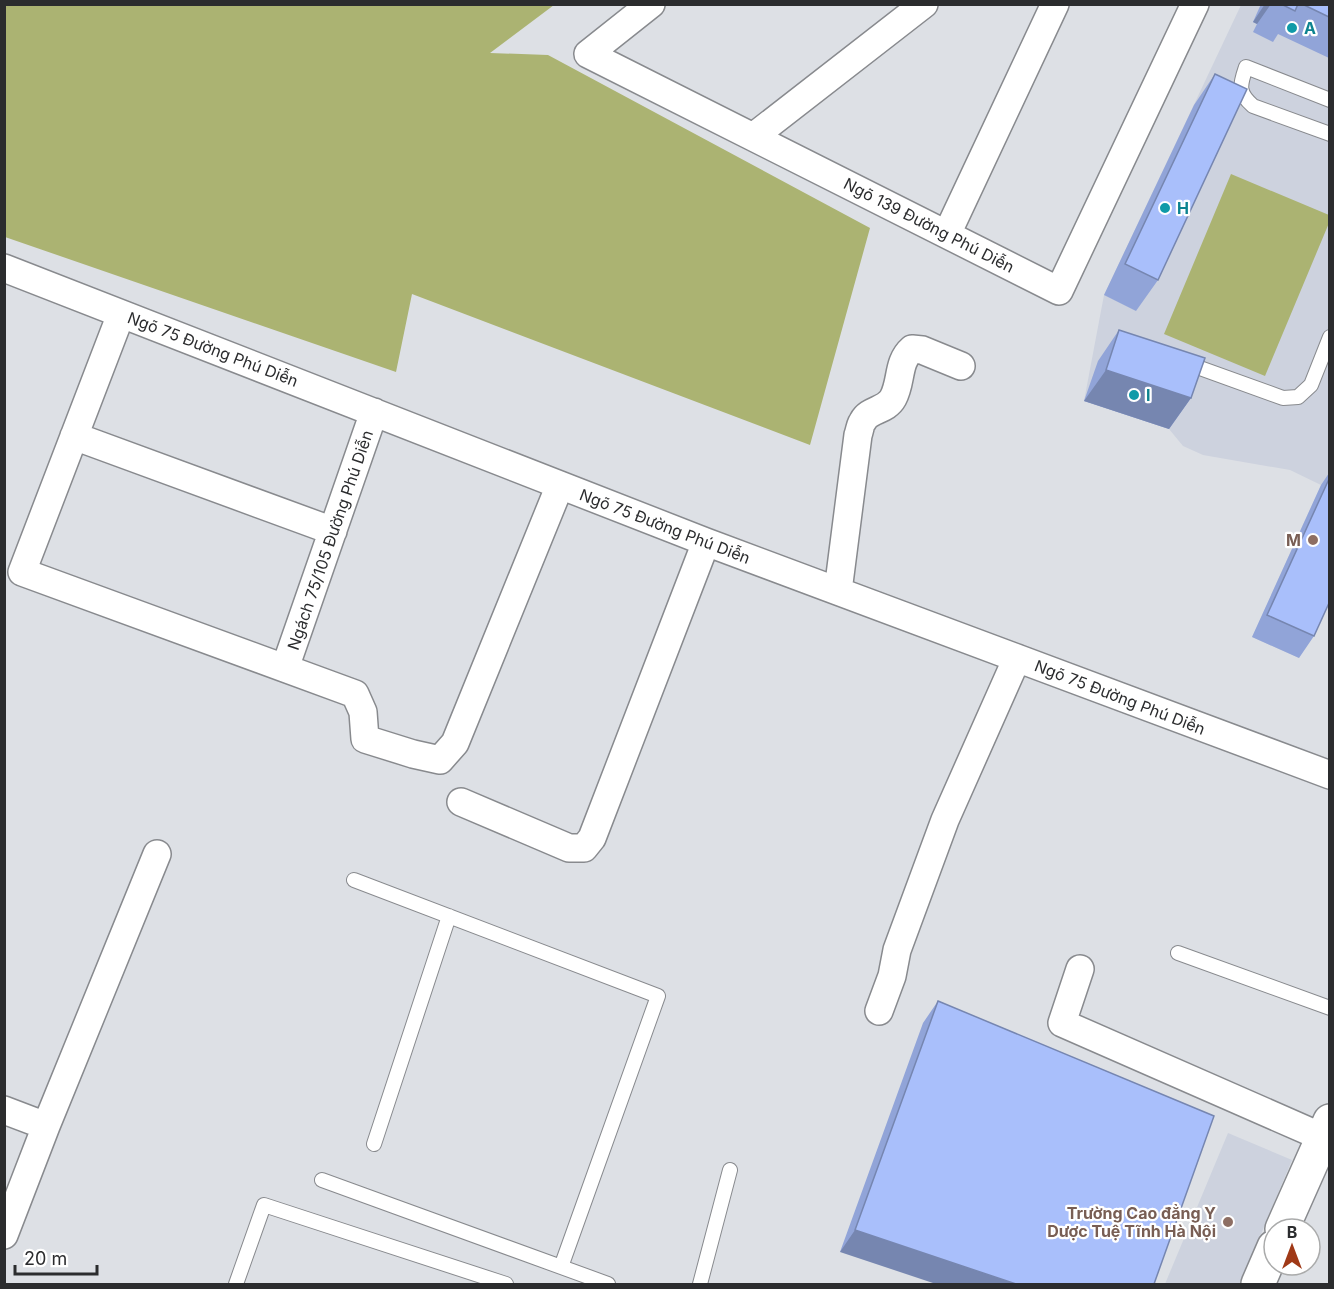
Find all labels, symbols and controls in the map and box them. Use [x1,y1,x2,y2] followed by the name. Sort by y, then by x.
[1304,18,1316,38] place label: A
[1285,21,1299,35] marker: A
[840,173,1018,277] street label: Ngõ 139 Đường Phú Diễn
[1177,198,1189,218] place label: H
[1158,201,1172,215] marker: H
[125,307,301,391] street label: Ngõ 75 Đường Phú Diễn
[1146,385,1151,405] place label: I
[1127,388,1141,402] marker: I
[283,427,377,653] street label: Ngách 75/105 Đường Phú Diễn
[577,484,753,568] street label: Ngõ 75 Đường Phú Diễn
[1286,530,1301,550] place label: M
[1306,533,1320,547] marker: M
[1032,655,1208,739] street label: Ngõ 75 Đường Phú Diễn
[1047,1203,1216,1241] place label: Trường Cao đẳng Y Dược Tuệ Tĩnh Hà Nội
[1221,1215,1235,1229] marker: Trường Cao đẳng Y Dược Tuệ Tĩnh Hà Nội
[1262,1217,1322,1277] north arrow
[1287,1222,1297,1242] text: B
[15,1238,98,1276] scale bar
[24,1248,67,1269] text: 20 m

